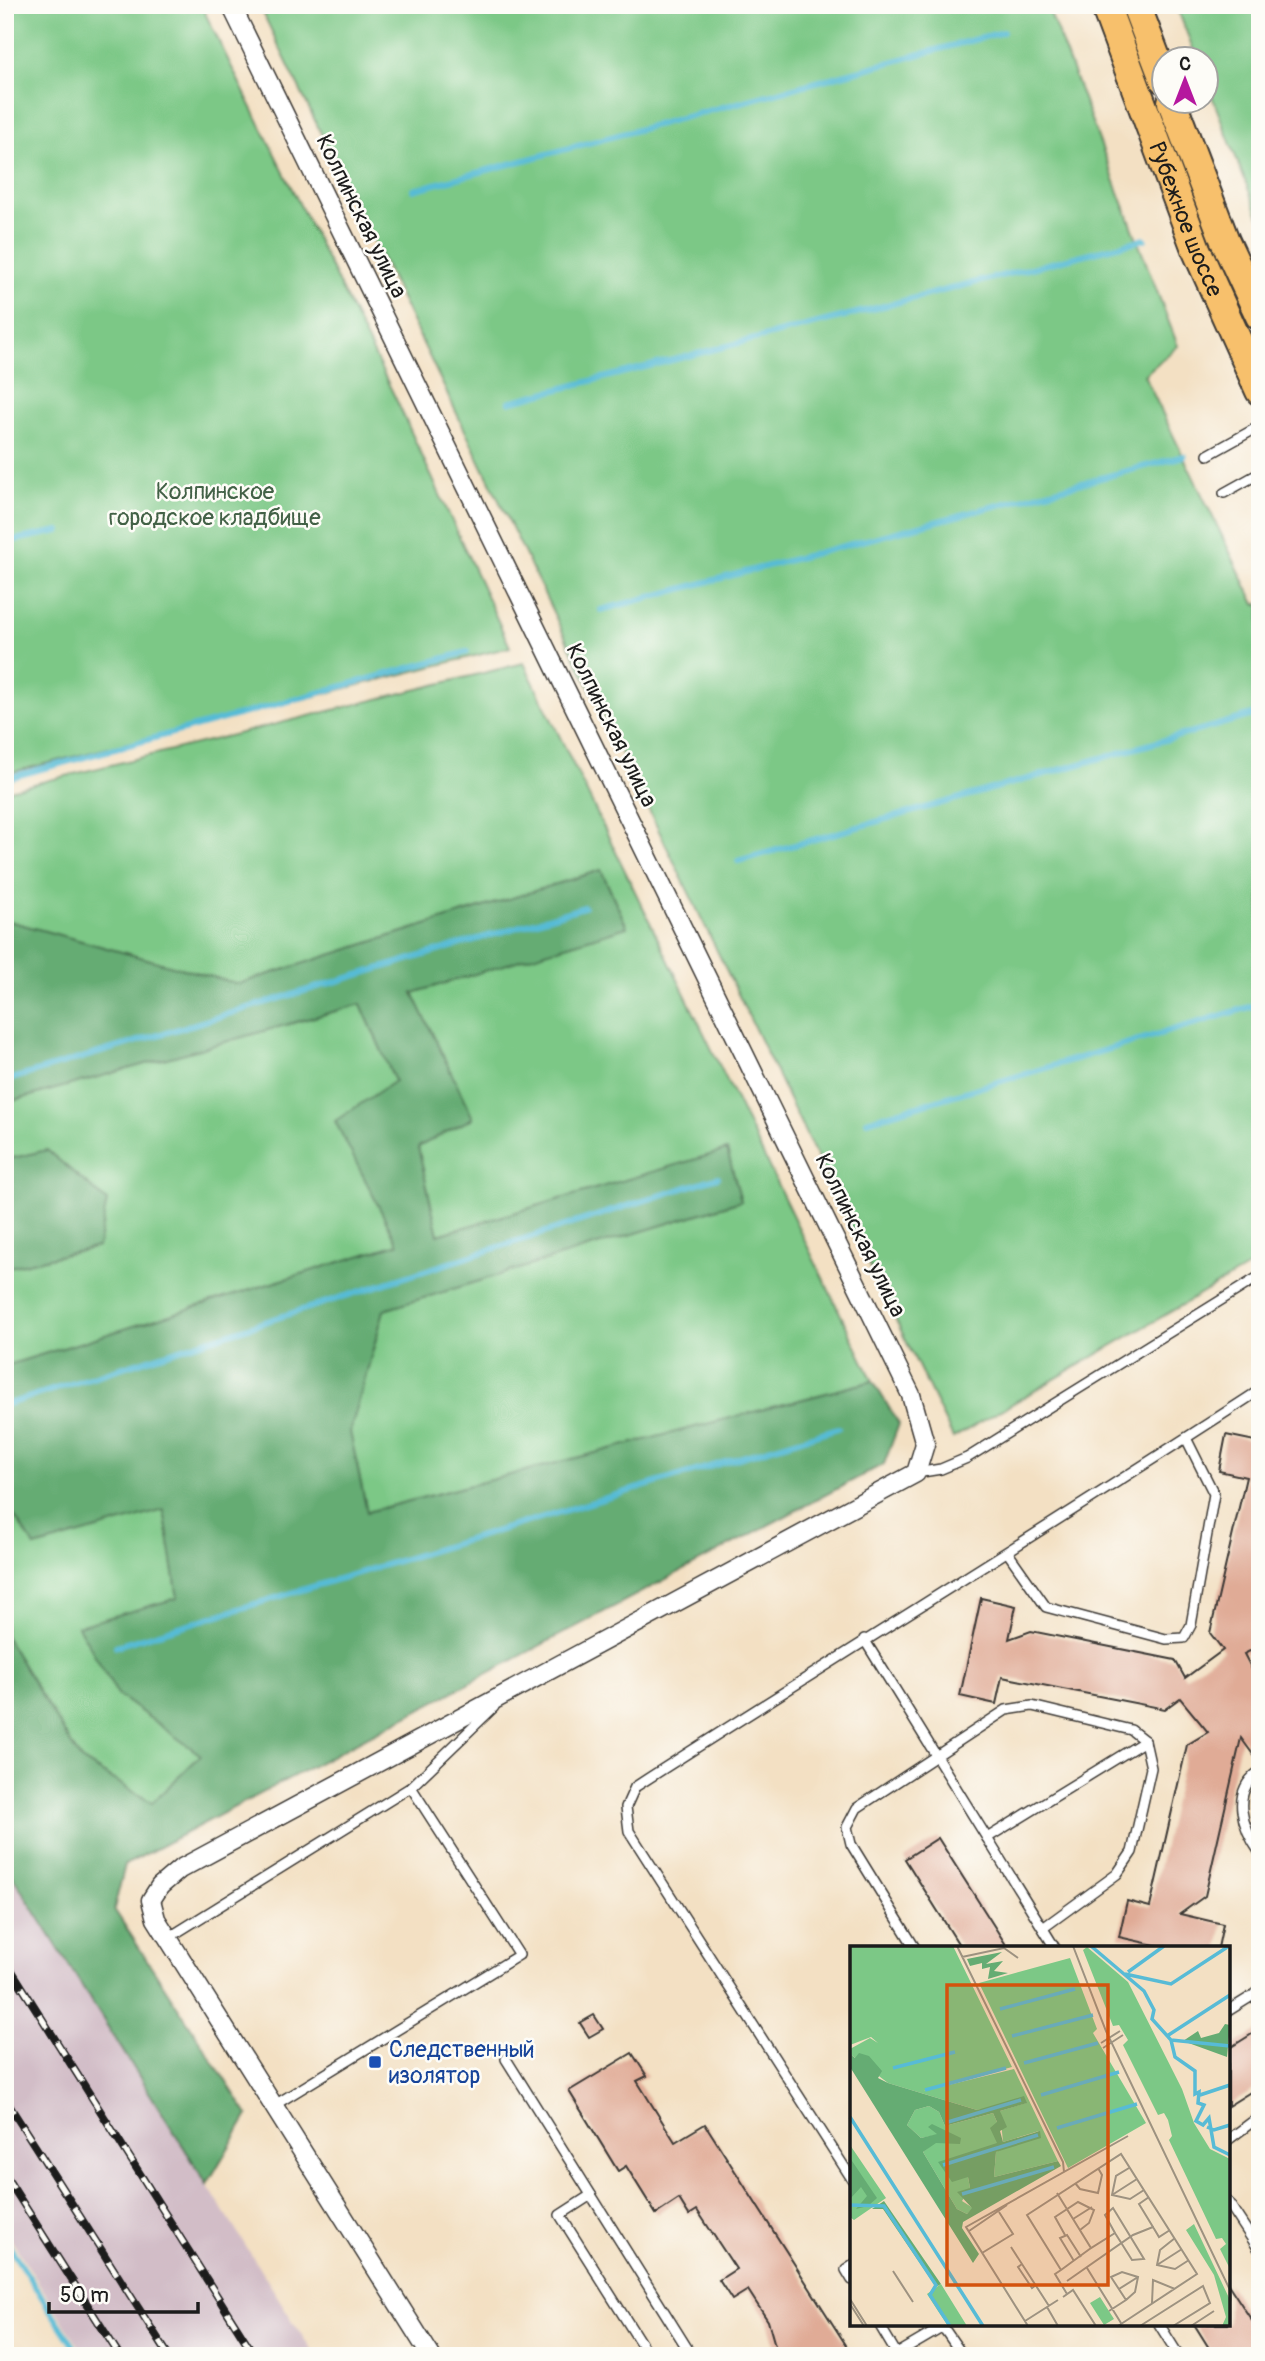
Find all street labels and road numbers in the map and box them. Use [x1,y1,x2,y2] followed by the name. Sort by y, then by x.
[309,130,414,303] street label: Колпинская улица
[1142,138,1230,302] street label: Рубежное шоссе
[559,639,664,812] street label: Колпинская улица
[808,1149,913,1322] street label: Колпинская улица

